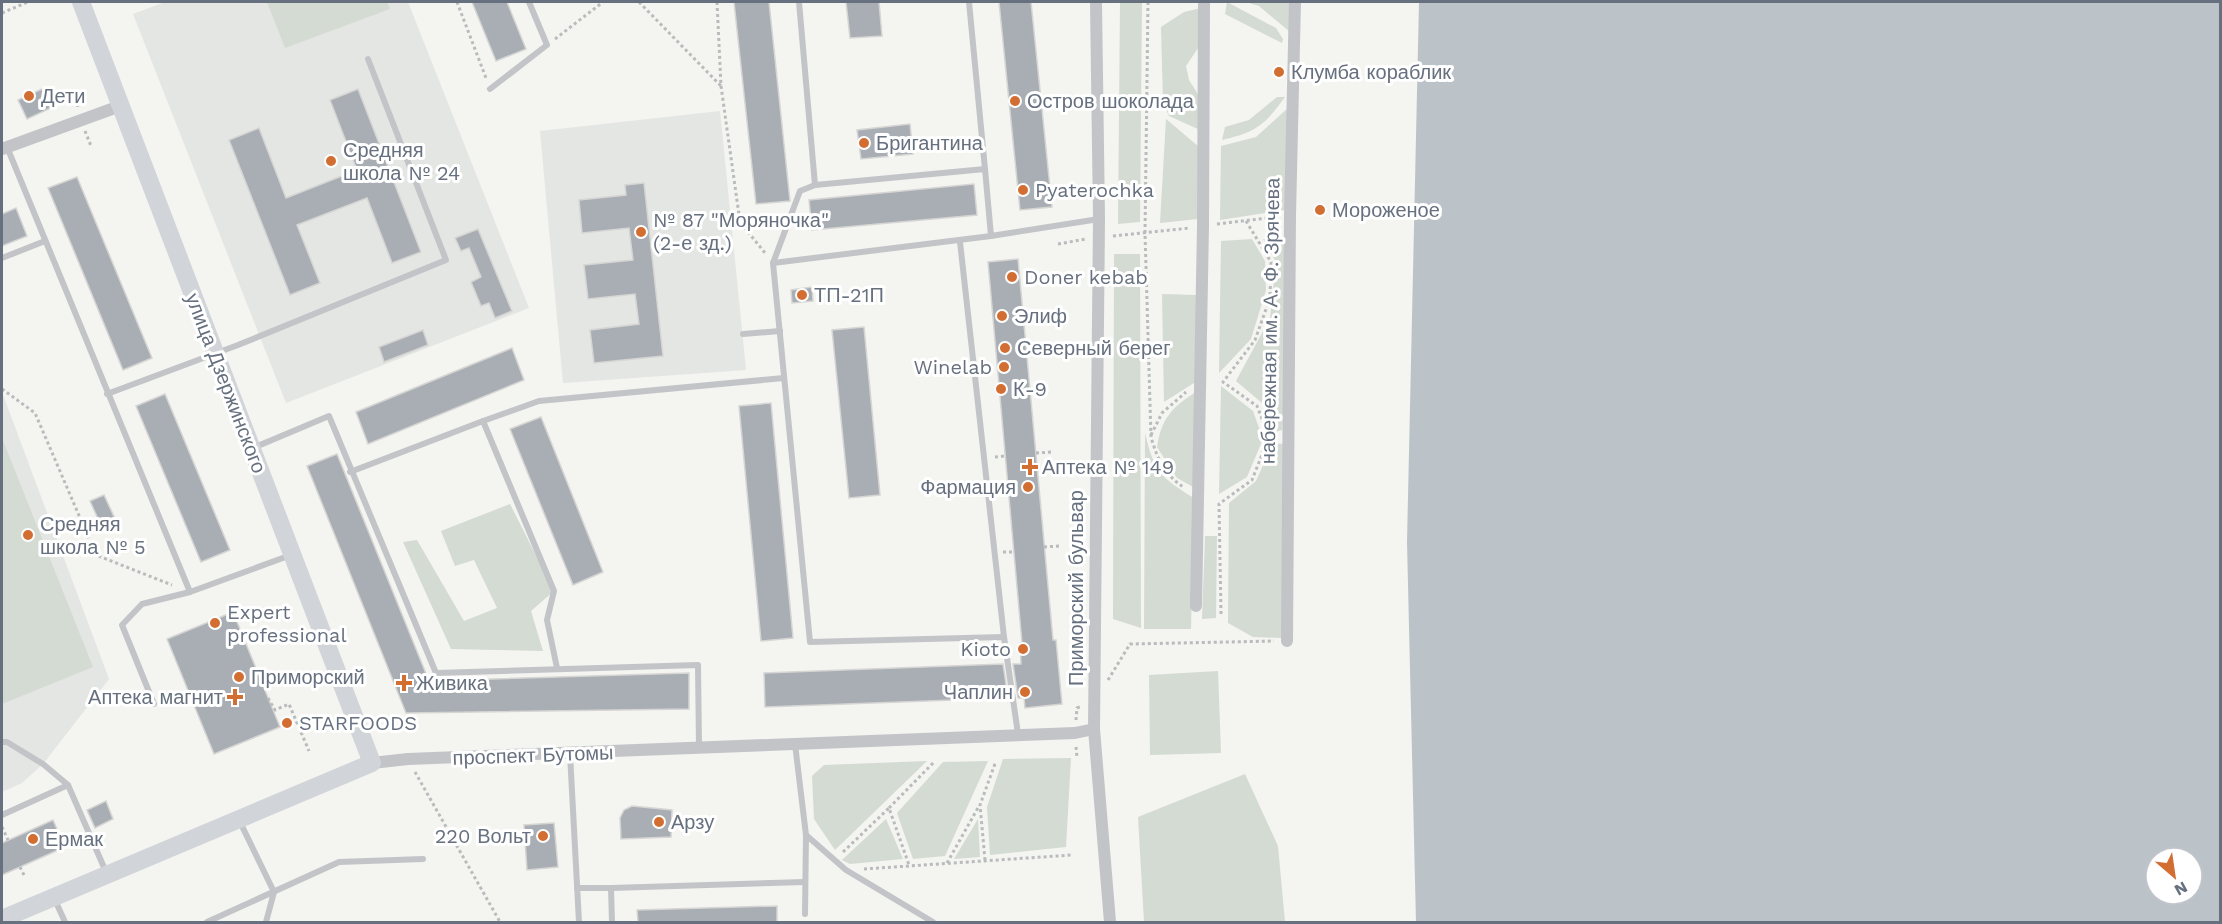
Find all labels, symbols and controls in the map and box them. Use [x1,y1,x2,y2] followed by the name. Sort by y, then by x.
[1291,60,1451,84] place label: Клумба кораблик
[1272,65,1286,79] marker: Клумба кораблик
[41,84,85,108] place label: Дети
[22,89,36,103] marker: Дети
[1027,89,1195,113] place label: Остров шоколада
[1008,94,1022,108] marker: Остров шоколада
[876,131,984,155] place label: Бригантина
[857,136,871,150] marker: Бригантина
[343,138,460,185] place label: Средняя школа № 24
[324,154,338,168] marker: Средняя школа № 24
[1256,177,1285,464] street label: набережная им. А. Ф. Зрячева
[1035,178,1154,202] place label: Pyaterochka
[1016,183,1030,197] marker: Pyaterochka
[1332,198,1440,222] place label: Мороженое
[1313,203,1327,217] marker: Мороженое
[653,208,829,255] place label: № 87 "Моряночка" (2-е зд.)
[634,225,648,239] marker: № 87 "Моряночка" (2-е зд.)
[1024,265,1148,289] place label: Doner kebab
[1005,270,1019,284] marker: Doner kebab
[814,283,884,307] place label: ТП-21П
[795,288,809,302] marker: ТП-21П
[181,290,271,476] street label: улица Дзержинского
[1014,304,1067,328] place label: Элиф
[995,309,1009,323] marker: Элиф
[1017,336,1171,360] place label: Северный берег
[998,341,1012,355] marker: Северный берег
[914,355,992,379] place label: Winelab
[997,360,1011,374] marker: Winelab
[1013,377,1047,401] place label: К-9
[994,382,1008,396] marker: К-9
[1042,455,1174,479] place label: Аптека № 149
[1023,460,1037,474] marker: Аптека № 149
[920,475,1016,499] place label: Фармация
[1021,480,1035,494] marker: Фармация
[1064,490,1088,686] street label: Приморский бульвар
[40,512,146,559] place label: Средняя школа № 5
[21,528,35,542] marker: Средняя школа № 5
[227,600,347,647] place label: Expert professional
[208,616,222,630] marker: Expert professional
[960,637,1011,661] place label: Kioto
[1016,642,1030,656] marker: Kioto
[251,665,365,689] place label: Приморский
[232,670,246,684] marker: Приморский
[416,671,489,695] place label: Живика
[397,676,411,690] marker: Живика
[944,680,1013,704] place label: Чаплин
[88,685,223,709] place label: Аптека магнит
[1018,685,1032,699] marker: Чаплин
[228,690,242,704] marker: Аптека магнит
[299,711,417,735] place label: STARFOODS
[280,716,294,730] marker: STARFOODS
[452,740,614,770] street label: проспект Бутомы
[671,810,714,834] place label: Арзу
[652,815,666,829] marker: Арзу
[435,824,531,848] place label: 220 Вольт
[45,827,103,851] place label: Ермак
[536,829,550,843] marker: 220 Вольт
[26,832,40,846] marker: Ермак
[2144,846,2204,906] north arrow
[2171,877,2191,900] text: N

